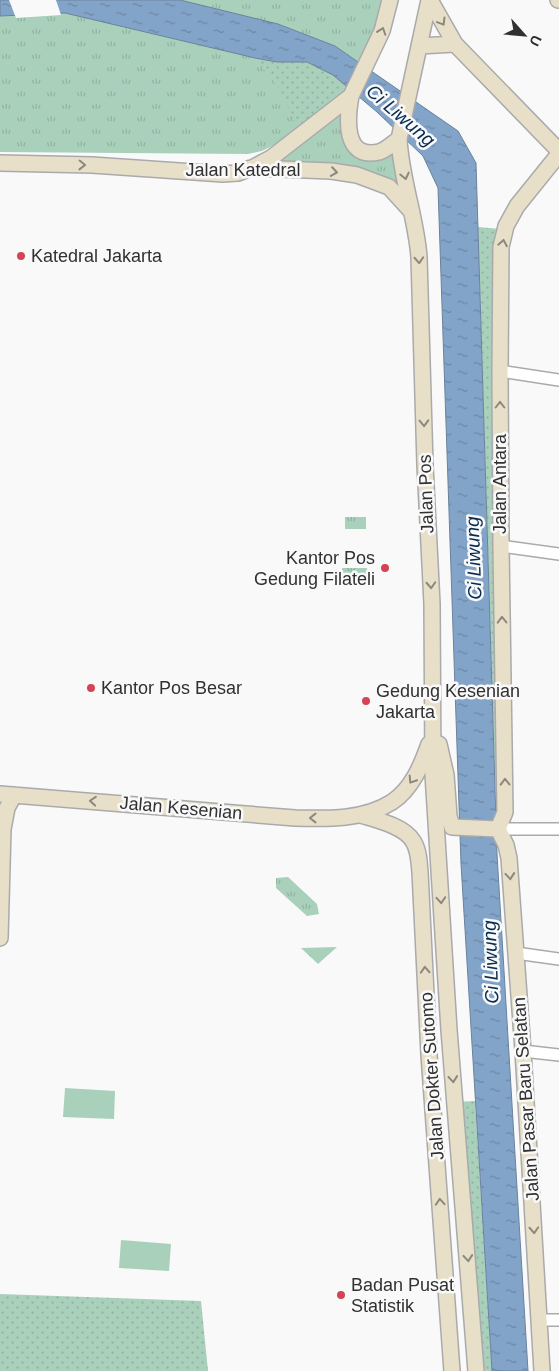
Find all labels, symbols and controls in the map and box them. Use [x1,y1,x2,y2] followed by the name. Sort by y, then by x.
[499,10,549,60] north arrow
[436,17,446,26] one-way arrow
[376,27,386,35] one-way arrow
[526,33,545,49] text: U
[362,80,439,151] water label: Ci Liwung
[78,160,86,170] one-way arrow
[185,160,301,180] street label: Jalan Katedral
[330,166,339,176] one-way arrow
[399,171,410,180] one-way arrow
[497,238,508,247] one-way arrow
[31,246,163,266] place label: Katedral Jakarta
[15,250,27,262] marker: Katedral Jakarta
[414,257,425,265] one-way arrow
[495,401,505,408] one-way arrow
[418,419,429,427] one-way arrow
[490,433,510,534] street label: Jalan Antara
[415,454,437,534] street label: Jalan Pos
[462,515,485,600] water label: Ci Liwung
[254,548,375,589] place label: Kantor Pos Gedung Filateli
[379,562,391,574] marker: Kantor Pos Gedung Filateli
[425,581,436,589] one-way arrow
[497,616,507,624] one-way arrow
[101,678,242,698] place label: Kantor Pos Besar
[376,681,520,722] place label: Gedung Kesenian Jakarta
[85,682,97,694] marker: Kantor Pos Besar
[360,695,372,707] marker: Gedung Kesenian Jakarta
[409,774,418,784] one-way arrow
[500,778,510,786] one-way arrow
[119,793,243,823] street label: Jalan Kesenian
[89,796,97,807] one-way arrow
[309,813,316,823] one-way arrow
[504,872,515,880] one-way arrow
[436,896,447,904] one-way arrow
[479,919,502,1004] water label: Ci Liwung
[420,966,430,974] one-way arrow
[416,991,448,1161] street label: Jalan Dokter Sutomo
[509,996,543,1202] street label: Jalan Pasar Baru Selatan
[447,1075,458,1083] one-way arrow
[435,1198,446,1206] one-way arrow
[528,1226,539,1234] one-way arrow
[462,1255,473,1263] one-way arrow
[351,1275,454,1316] place label: Badan Pusat Statistik
[335,1289,347,1301] marker: Badan Pusat Statistik

